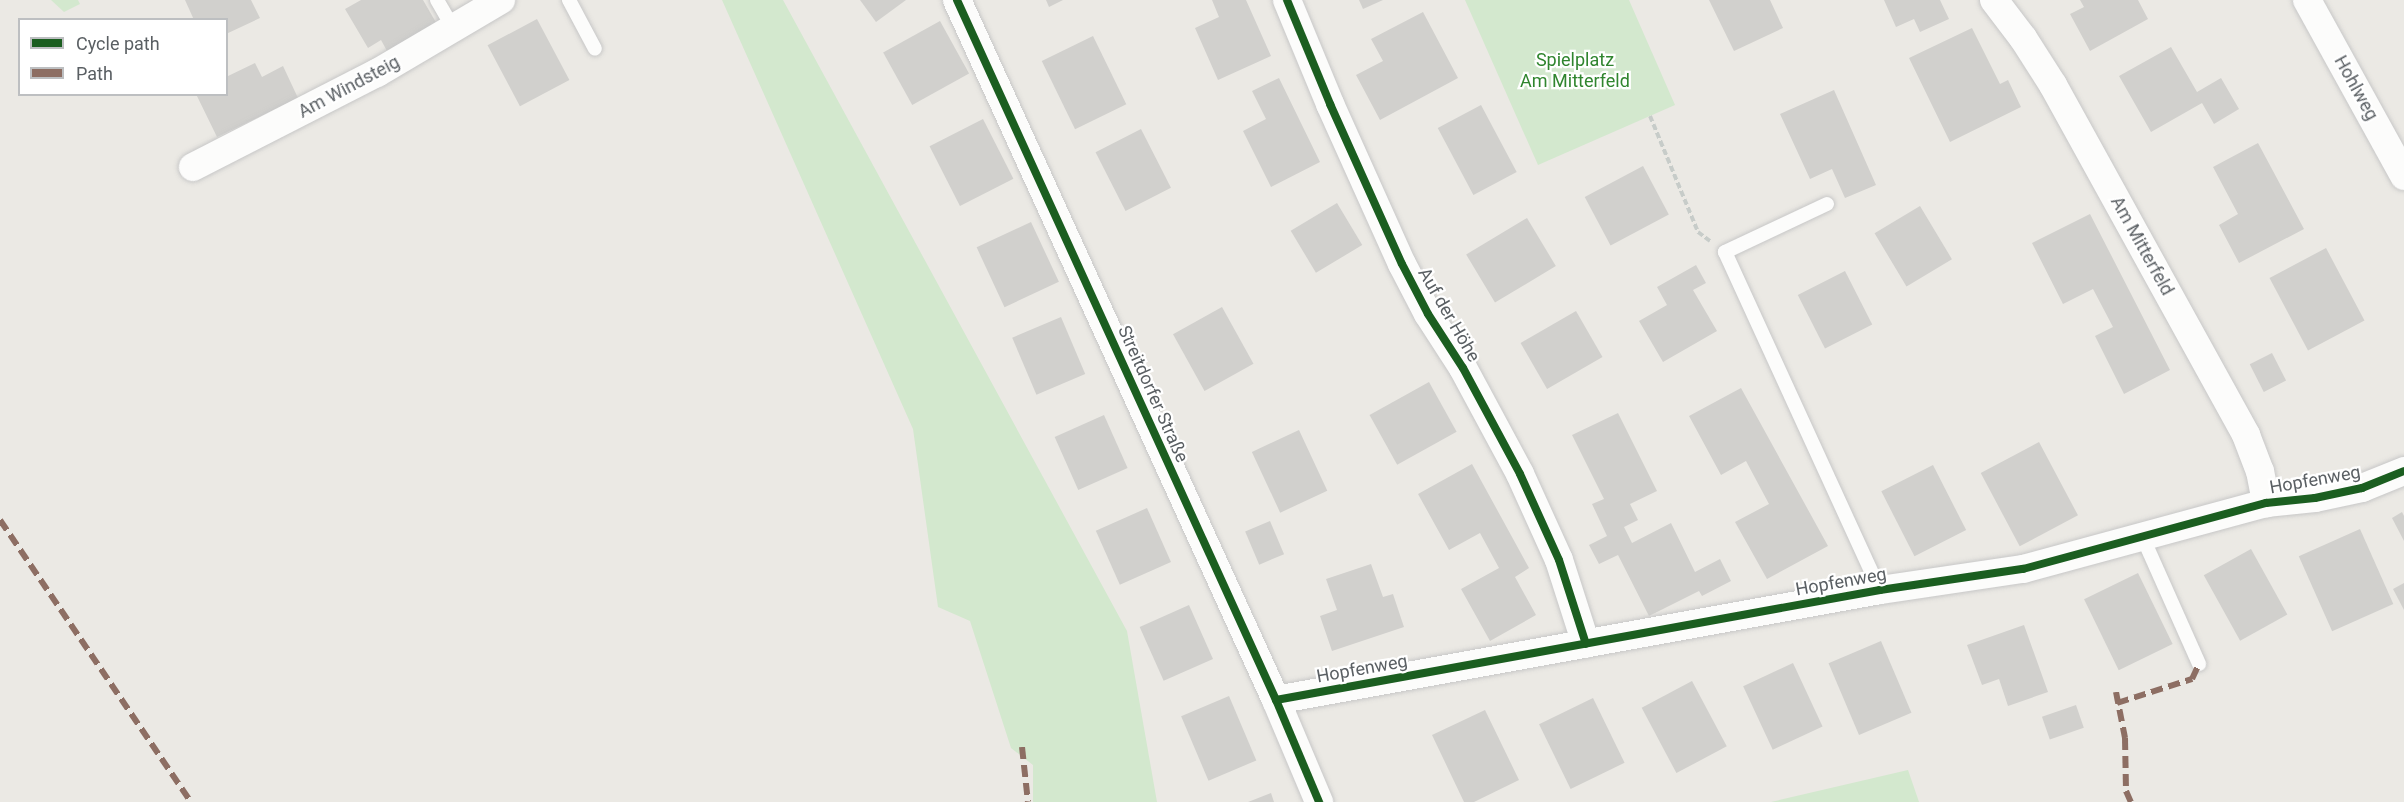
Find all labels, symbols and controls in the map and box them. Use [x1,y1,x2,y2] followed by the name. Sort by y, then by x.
[18,18,228,96] legend
[76,33,160,54] text: Cycle path
[1520,50,1630,92] park label: Spielplatz Am Mitterfeld
[295,51,403,123] street label: Am Windsteig
[2329,52,2383,124] street label: Hohlweg
[76,63,113,84] text: Path
[2106,193,2178,299] street label: Am Mitterfeld
[1413,264,1485,366] street label: Auf der Höhe
[1113,322,1193,466] street label: Streitdorfer Straße
[2268,461,2362,499] street label: Hopfenweg
[1794,563,1888,601] street label: Hopfenweg
[1315,650,1409,688] street label: Hopfenweg

